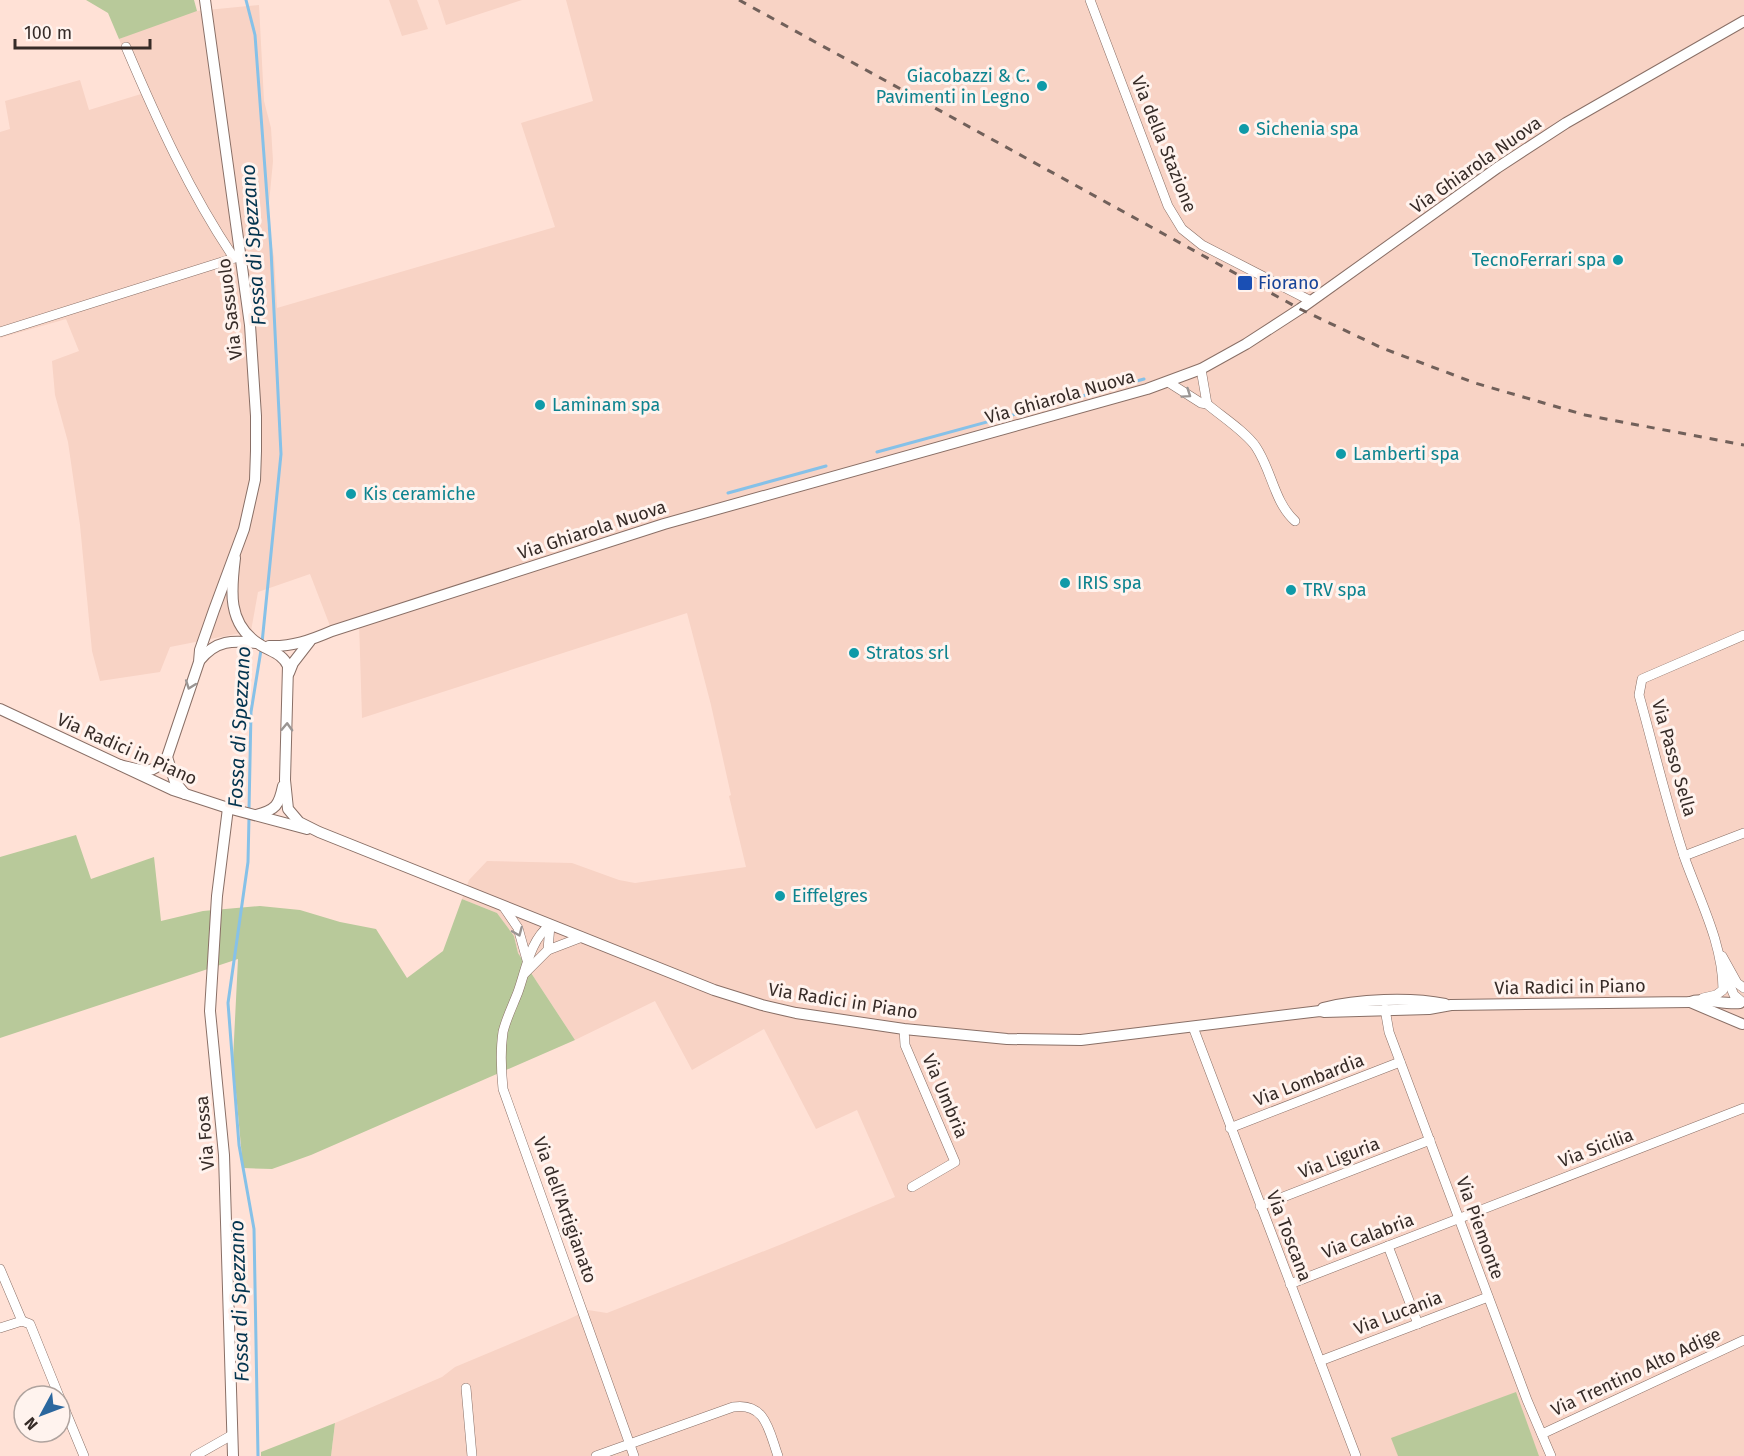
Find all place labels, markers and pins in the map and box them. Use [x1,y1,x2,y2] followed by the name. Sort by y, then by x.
[876,65,1030,108] place label: Giacobazzi & C. Pavimenti in Legno
[1035,79,1049,93] marker: Giacobazzi & C. Pavimenti in Legno
[1256,118,1359,140] place label: Sichenia spa
[1237,122,1251,136] marker: Sichenia spa
[1472,249,1606,271] place label: TecnoFerrari spa
[1611,253,1625,267] marker: TecnoFerrari spa
[1258,272,1319,294] place label: Fiorano
[1236,274,1254,292] marker: Fiorano
[552,394,660,416] place label: Laminam spa
[533,398,547,412] marker: Laminam spa
[1353,443,1460,465] place label: Lamberti spa
[1334,447,1348,461] marker: Lamberti spa
[363,483,475,505] place label: Kis ceramiche
[344,487,358,501] marker: Kis ceramiche
[1077,572,1142,594] place label: IRIS spa
[1058,576,1072,590] marker: IRIS spa
[1303,579,1367,601] place label: TRV spa
[1284,583,1298,597] marker: TRV spa
[866,642,949,664] place label: Stratos srl
[847,646,861,660] marker: Stratos srl
[792,885,868,907] place label: Eiffelgres
[773,889,787,903] marker: Eiffelgres

